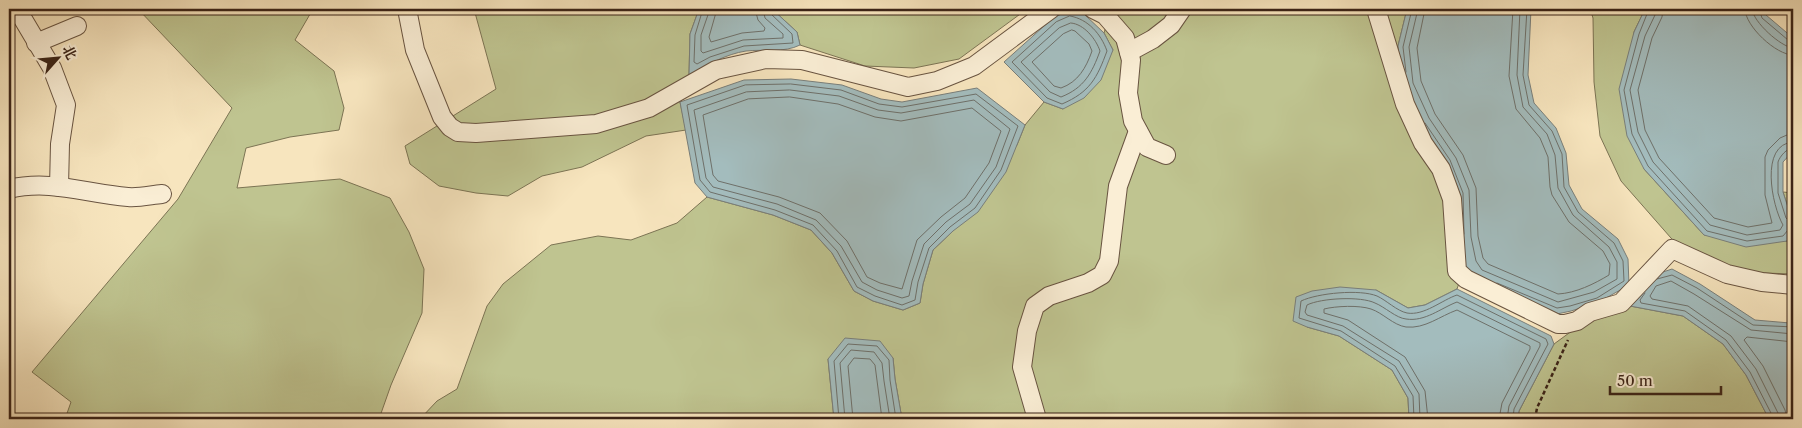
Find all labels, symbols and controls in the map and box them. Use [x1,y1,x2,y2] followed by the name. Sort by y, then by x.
[32,32,82,82] north arrow
[58,42,81,62] text: 北
[1610,363,1721,395] scale bar
[1617,371,1653,390] text: 50 m

